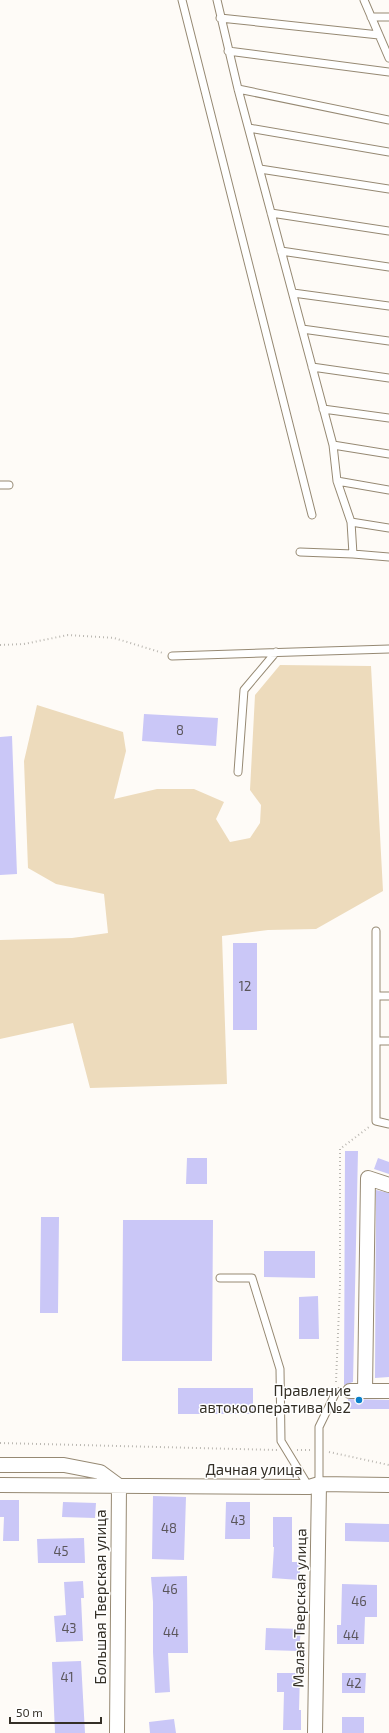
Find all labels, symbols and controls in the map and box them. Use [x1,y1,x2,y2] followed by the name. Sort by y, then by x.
[176,722,184,738] house number: 8
[239,978,251,994] house number: 12
[199,1381,351,1416] place label: Правление автокооператива №2
[354,1395,364,1405] marker: Правление автокооператива №2
[205,1460,303,1479] street label: Дачная улица
[91,1509,110,1685] street label: Большая Тверская улица
[230,1512,246,1528] house number: 43
[161,1520,177,1536] house number: 48
[289,1528,310,1688] street label: Малая Тверская улица
[54,1543,69,1559] house number: 45
[162,1581,178,1597] house number: 46
[351,1593,367,1609] house number: 46
[61,1620,77,1636] house number: 43
[163,1624,179,1640] house number: 44
[343,1627,359,1643] house number: 44
[60,1669,74,1685] house number: 41
[346,1675,362,1691] house number: 42
[10,1699,101,1725] scale bar
[16,1705,43,1719] text: 50 m

